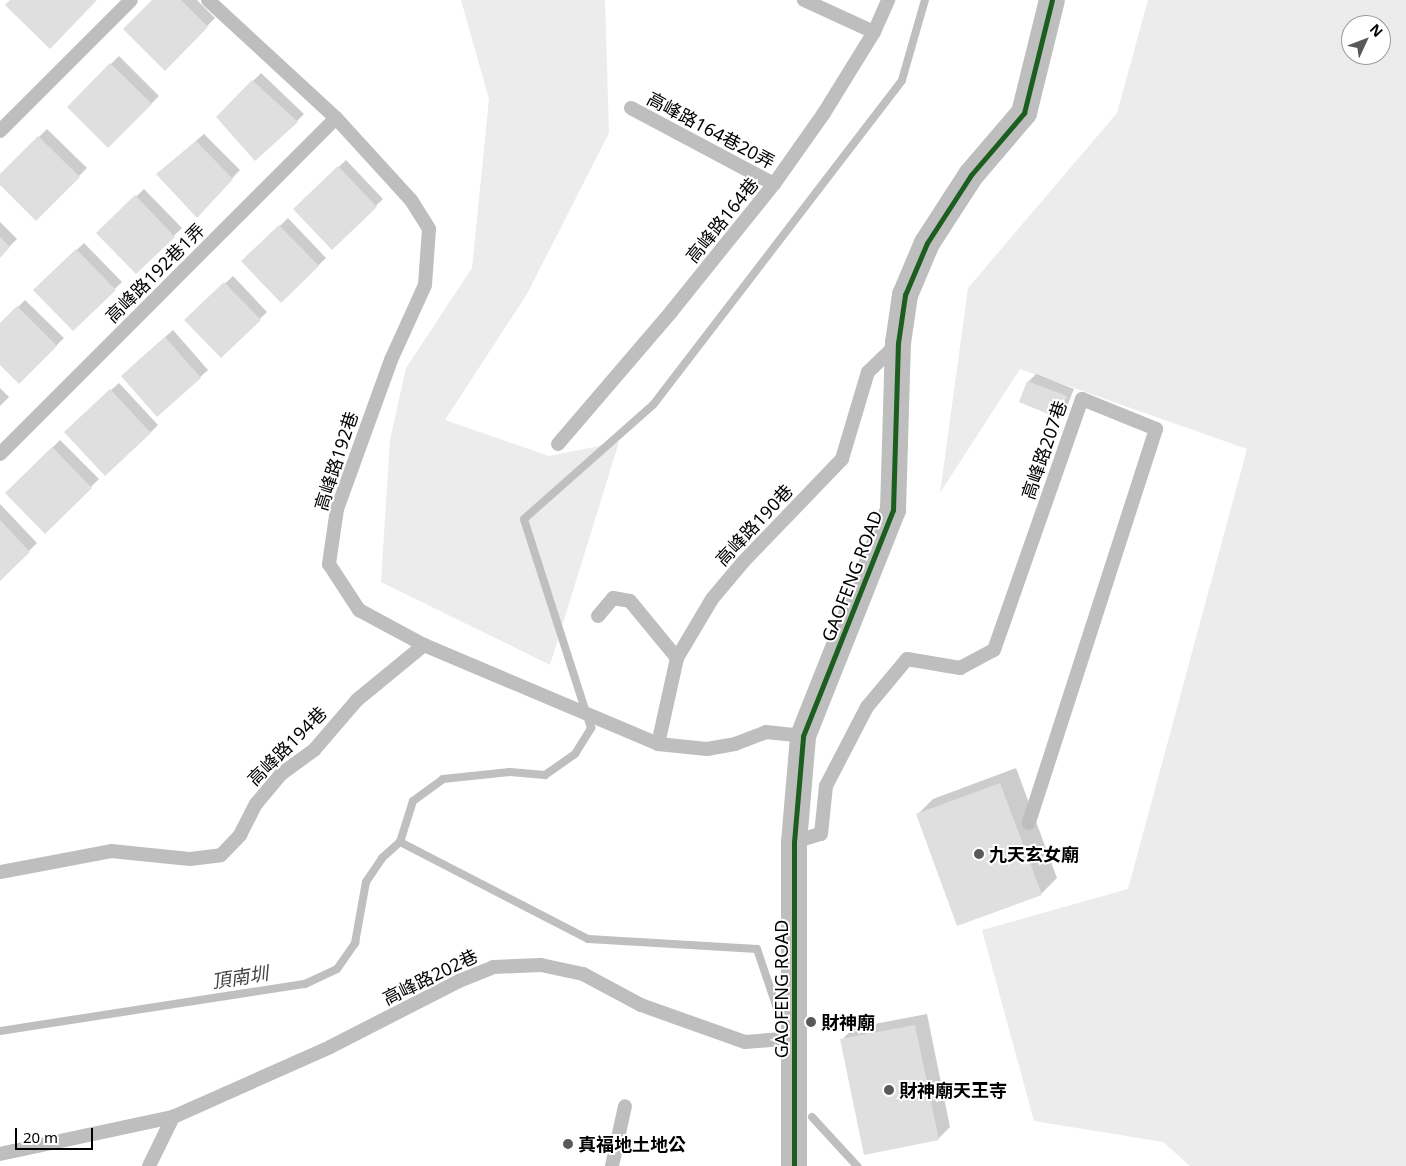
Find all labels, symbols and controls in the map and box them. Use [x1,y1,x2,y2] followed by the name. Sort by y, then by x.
[1341,15,1391,65] north arrow
[1366,19,1387,41] text: N
[643,87,779,173] street label: 高峰路164巷20弄
[681,173,763,267] street label: 高峰路164巷
[101,219,209,327] street label: 高峰路192巷1弄
[1017,398,1071,502] street label: 高峰路207巷
[310,409,362,513] street label: 高峰路192巷
[711,480,797,570] street label: 高峰路190巷
[817,507,887,645] street label: GAOFENG ROAD
[243,702,331,790] street label: 高峰路194巷
[989,843,1079,865] place label: 九天玄女廟
[973,848,985,860] marker: 九天玄女廟
[770,920,792,1058] street label: GAOFENG ROAD
[379,945,481,1009] street label: 高峰路202巷
[210,962,270,994] water label: 頂南圳
[821,1011,875,1033] place label: 財神廟
[805,1016,817,1028] marker: 財神廟
[899,1079,1007,1101] place label: 財神廟天王寺
[883,1084,895,1096] marker: 財神廟天王寺
[18,1118,95,1150] scale bar
[23,1127,58,1147] text: 20 m
[578,1133,686,1155] place label: 真福地土地公
[562,1138,574,1150] marker: 真福地土地公

